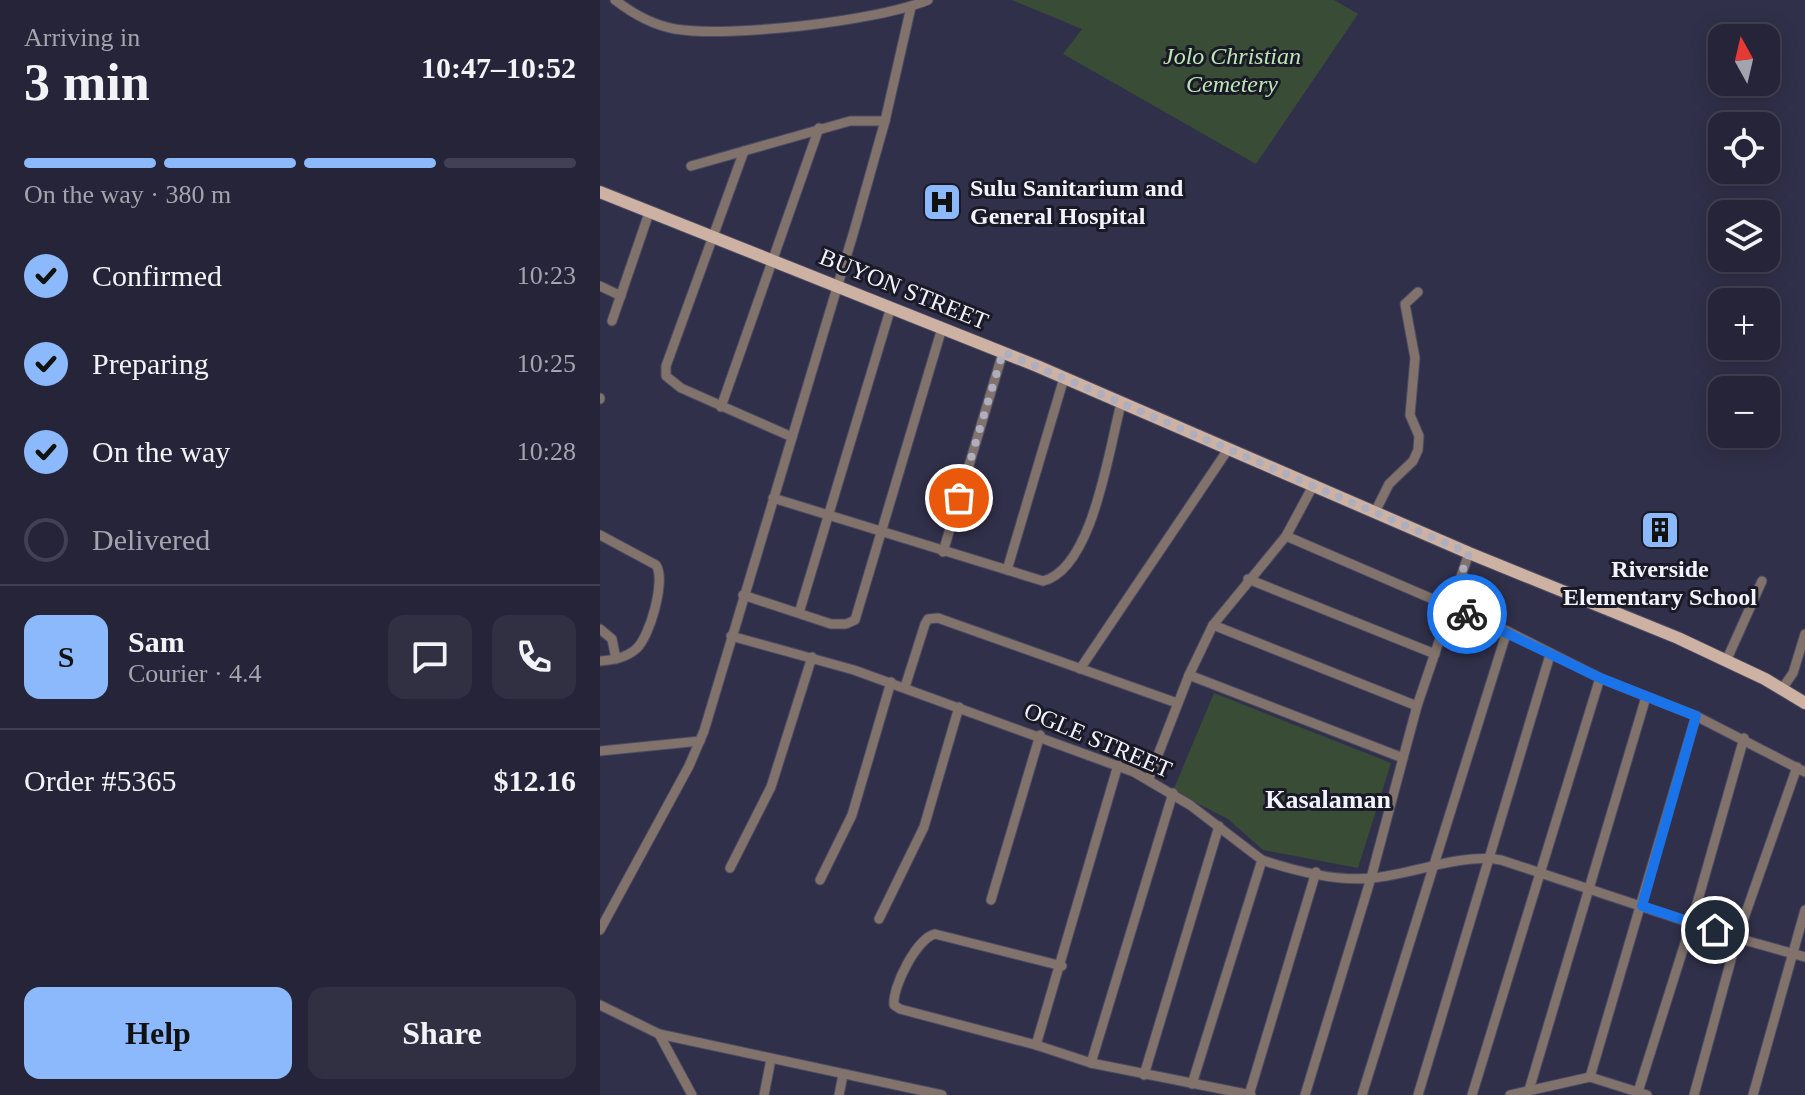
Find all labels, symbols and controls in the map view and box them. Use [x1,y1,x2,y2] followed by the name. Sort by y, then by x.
[24,23,140,52] text: Arriving in
[1708,24,1780,96] north arrow
[1708,24,1780,448] map controls
[1163,43,1301,97] park label: Jolo Christian Cemetery
[421,51,576,84] text: 10:47–10:52
[24,54,150,111] text: 3 min
[1708,112,1780,184] button: locate
[970,175,1184,229] place label: Sulu Sanitarium and General Hospital
[24,180,231,209] text: On the way · 380 m
[921,181,963,223] hospital icon: Sulu Sanitarium and General Hospital
[1708,200,1780,272] button: layers
[816,243,992,335] street label: BUYON STREET
[24,254,68,298] icon: check
[92,259,222,292] text: Confirmed
[517,261,576,290] text: 10:23
[1708,288,1780,360] button: +
[24,342,68,386] icon: check
[92,347,209,380] text: Preparing
[517,349,576,378] text: 10:25
[1708,376,1780,448] button: −
[24,430,68,474] icon: check
[92,435,230,468] text: On the way
[517,437,576,466] text: 10:28
[925,464,993,532] pin
[937,476,981,520] icon: bag
[1639,509,1681,551] building icon: Riverside Elementary School
[92,523,210,556] text: Delivered
[1563,556,1757,610] place label: Riverside Elementary School
[1427,574,1507,654] courier
[1445,592,1489,636] icon: bike
[388,615,472,699] button: chat
[492,615,576,699] button: phone
[128,625,185,658] text: Sam
[58,640,74,673] text: S
[128,659,262,688] text: Courier · 4.4
[1020,697,1176,783] street label: OGLE STREET
[24,764,176,797] text: Order #5365
[494,764,576,797] text: $12.16
[1265,785,1391,814] district label: Kasalaman
[1681,896,1749,964] pin
[1693,908,1737,952] icon: home
[24,987,292,1079] button: Help
[308,987,576,1079] button: Share

